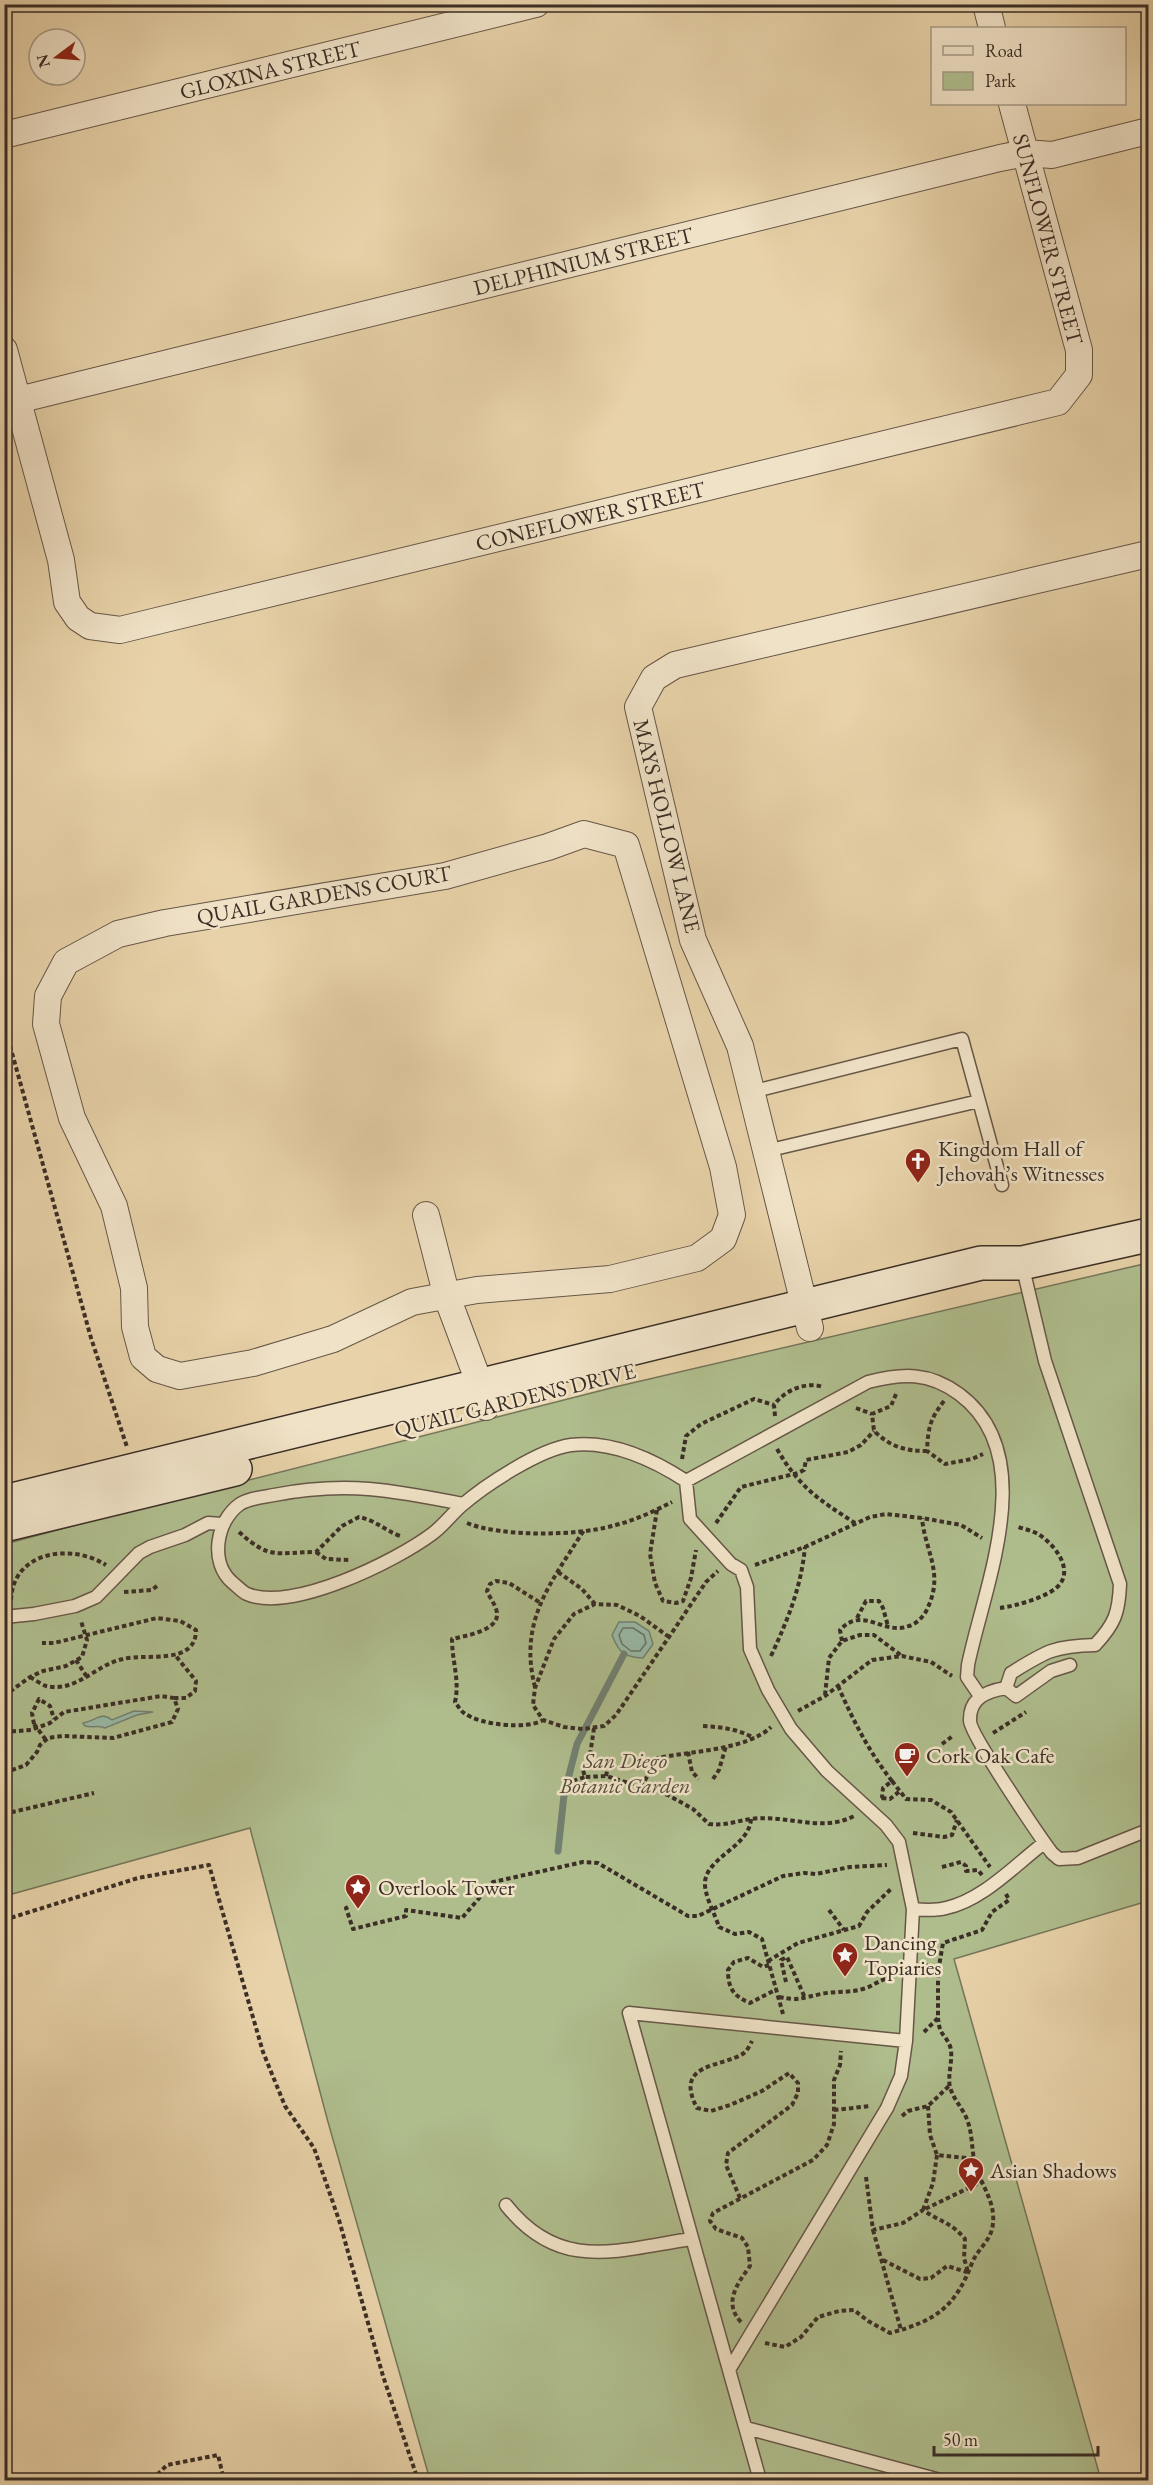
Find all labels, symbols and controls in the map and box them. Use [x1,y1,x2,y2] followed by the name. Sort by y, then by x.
[27,27,87,87] north arrow
[931,27,1126,105] legend
[177,33,364,106] street label: GLOXINA STREET
[985,39,1024,62] text: Road
[31,52,55,70] text: N
[985,69,1016,92] text: Park
[1006,130,1090,348] street label: SUNFLOWER STREET
[470,220,696,302] street label: DELPHINIUM STREET
[472,474,708,558] street label: CONEFLOWER STREET
[626,716,708,936] street label: MAYS HOLLOW LANE
[195,858,454,932] street label: QUAIL GARDENS COURT
[936,1134,1104,1188] place label: Kingdom Hall of Jehovah’s Witnesses
[903,1146,933,1184] church icon: Kingdom Hall of Jehovah’s Witnesses
[391,1356,639,1444] street label: QUAIL GARDENS DRIVE
[892,1740,922,1778] cafe icon: Cork Oak Cafe
[926,1741,1055,1770] place label: Cork Oak Cafe
[559,1746,690,1800] park label: San Diego Botanic Garden
[343,1872,373,1910] place icon: Overlook Tower
[378,1873,515,1902] place label: Overlook Tower
[864,1928,941,1982] place label: Dancing Topiaries
[830,1940,860,1978] place icon: Dancing Topiaries
[956,2155,986,2193] place icon: Asian Shadows
[989,2156,1117,2185] place label: Asian Shadows
[934,2419,1098,2457] scale bar
[943,2428,978,2451] text: 50 m

